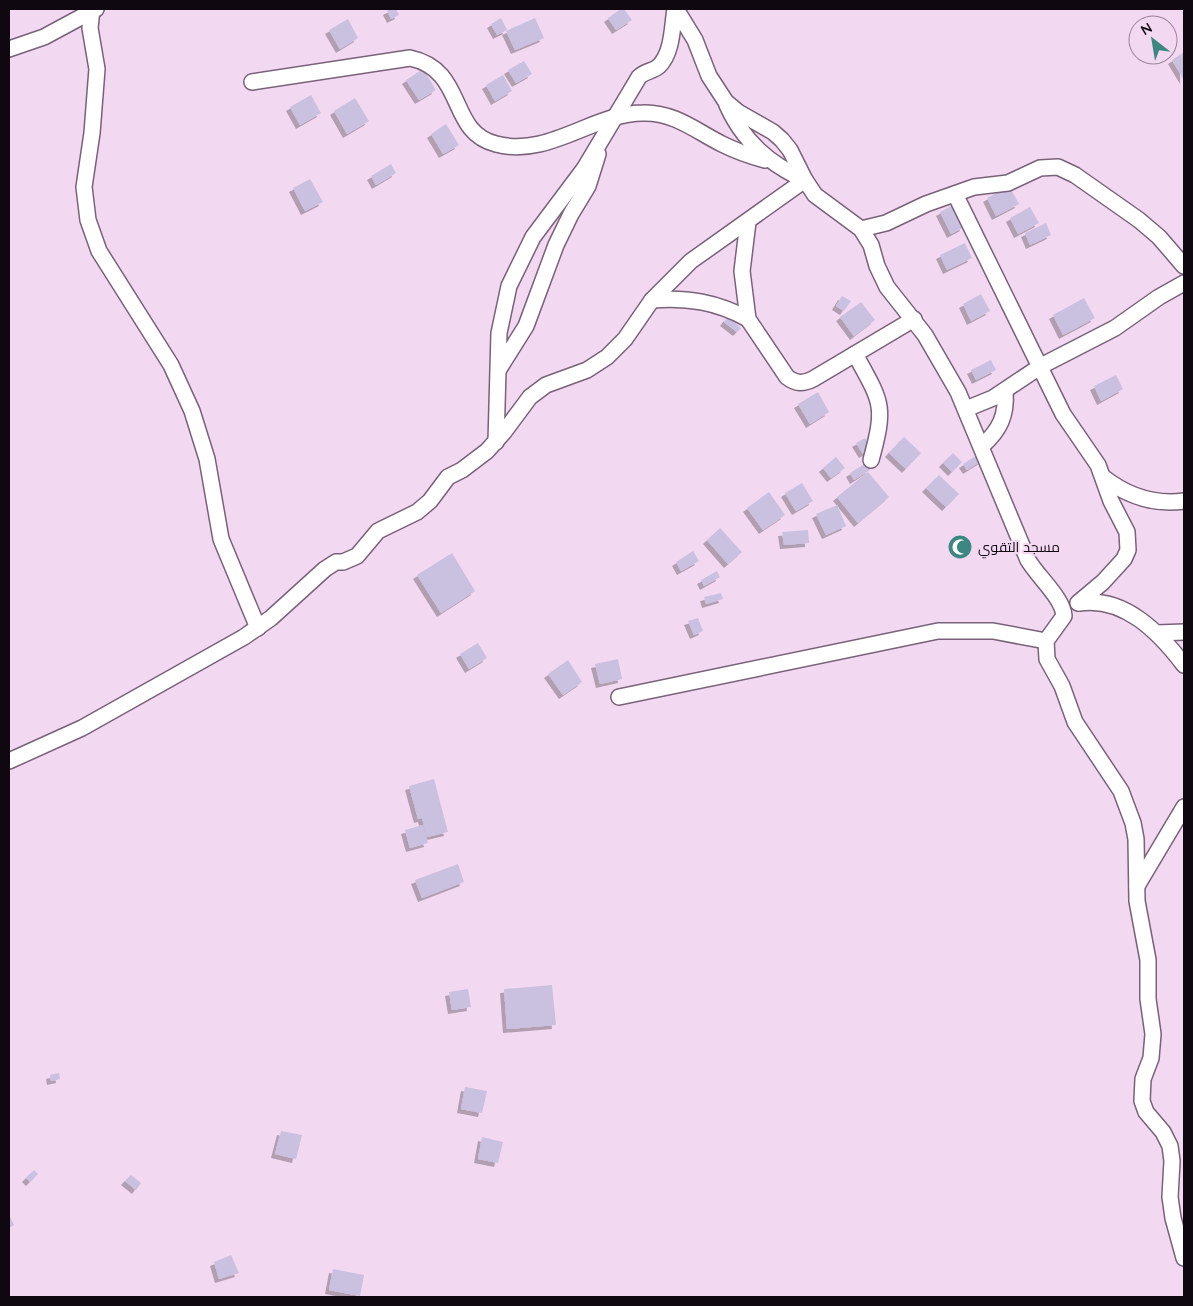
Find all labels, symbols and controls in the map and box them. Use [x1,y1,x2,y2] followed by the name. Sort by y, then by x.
[1128,15,1178,65] north arrow
[1137,18,1155,39] text: N
[947,534,973,560] mosque icon: مسجد التقوي
[978,538,1060,559] place label: مسجد التقوي

